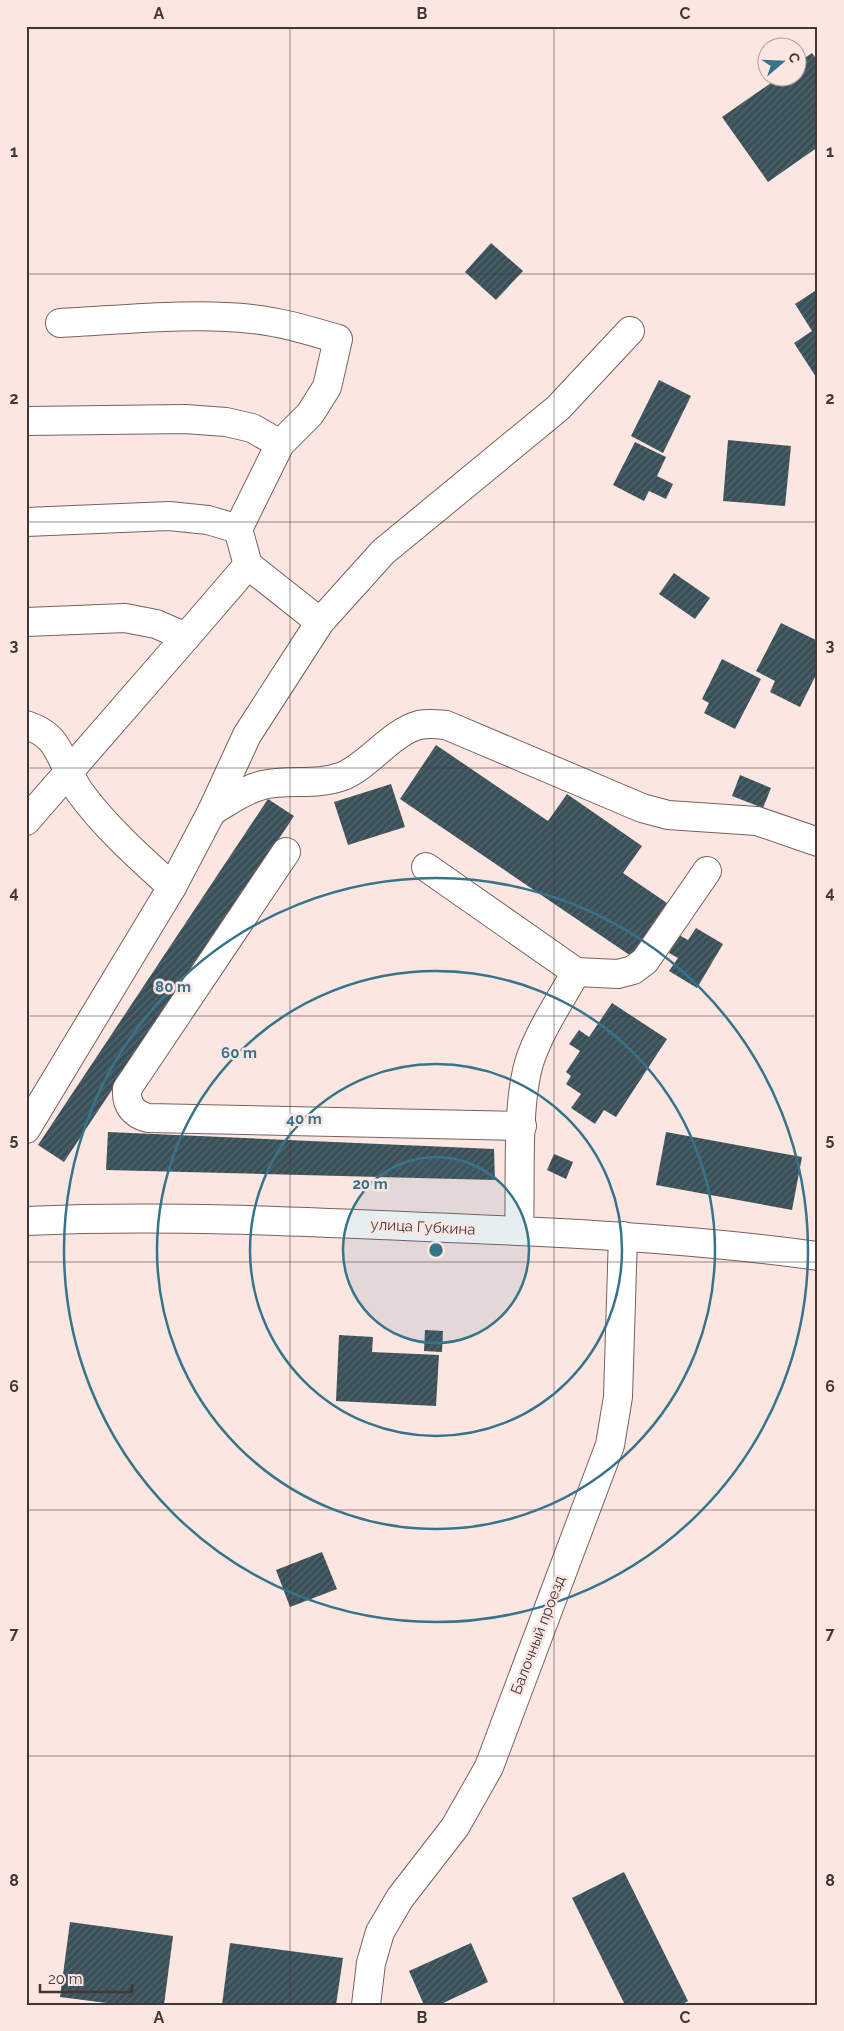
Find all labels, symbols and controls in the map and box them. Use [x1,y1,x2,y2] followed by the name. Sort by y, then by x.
[154,4,165,23] text: A
[417,4,428,23] text: B
[680,4,691,23] text: C
[756,38,806,88] north arrow
[785,51,804,65] text: С
[10,142,18,161] text: 1
[826,142,834,161] text: 1
[9,389,19,408] text: 2
[825,389,835,408] text: 2
[10,636,19,655] text: 3
[826,636,835,655] text: 3
[9,883,19,902] text: 4
[825,883,835,902] text: 4
[155,978,191,996] text: 80 m
[221,1044,257,1062] text: 60 m
[286,1110,322,1128] text: 40 m
[10,1130,19,1149] text: 5
[826,1130,835,1149] text: 5
[352,1175,388,1193] text: 20 m
[370,1215,476,1239] street label: улица Губкина
[427,1241,445,1259] centre of rings
[9,1377,19,1396] text: 6
[825,1377,835,1396] text: 6
[507,1573,569,1697] street label: Балочный проезд
[10,1624,19,1643] text: 7
[826,1624,835,1643] text: 7
[9,1871,19,1890] text: 8
[825,1871,835,1890] text: 8
[40,1961,132,1993] scale bar
[48,1970,83,1988] text: 20 m
[154,2008,165,2027] text: A
[417,2008,428,2027] text: B
[680,2008,691,2027] text: C

